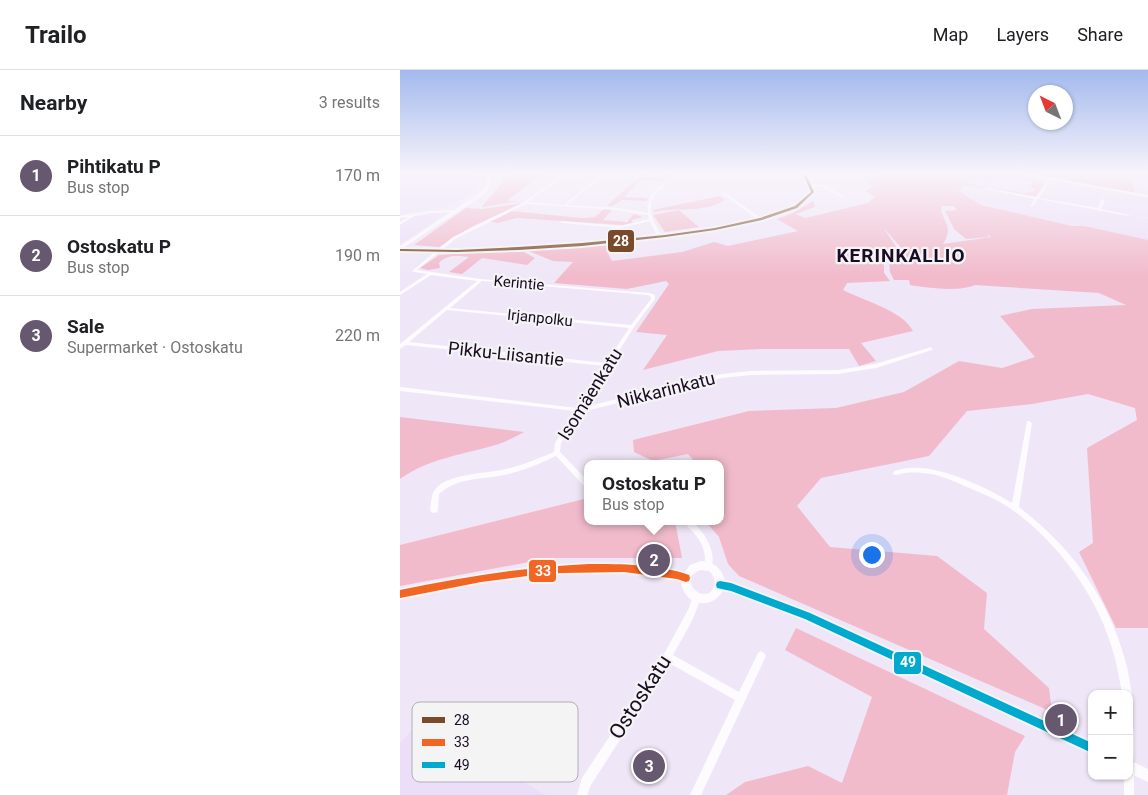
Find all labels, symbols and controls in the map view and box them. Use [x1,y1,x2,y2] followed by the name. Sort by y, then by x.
[25,21,87,49] text: Trailo
[933,24,968,45] text: Map
[996,24,1049,45] text: Layers
[1077,24,1123,45] text: Share
[1028,85,1073,130] north arrow
[20,91,87,115] text: Nearby
[319,93,380,112] text: 3 results
[67,155,161,178] text: Pihtikatu P
[31,166,41,185] text: 1
[335,166,380,185] text: 170 m
[67,178,129,197] text: Bus stop
[607,229,635,253] line badge: 28
[613,233,629,249] text: 28
[67,235,171,258] text: Ostoskatu P
[837,244,965,267] district label: KERINKALLIO
[31,246,41,265] text: 2
[335,246,380,265] text: 190 m
[67,258,129,277] text: Bus stop
[493,272,545,294] street label: Kerintie
[506,306,574,330] street label: Irjanpolku
[67,315,104,338] text: Sale
[31,326,41,345] text: 3
[335,326,380,345] text: 220 m
[447,337,565,370] street label: Pikku-Liisantie
[67,338,243,357] text: Supermarket · Ostoskatu
[553,344,626,444] street label: Isomäenkatu
[615,367,717,412] street label: Nikkarinkatu
[584,460,724,525] popup
[602,472,706,495] text: Ostoskatu P
[602,495,665,514] text: Bus stop
[638,541,670,579] pin: 2
[859,542,885,568] your location
[528,559,557,583] line badge: 33
[535,563,551,579] text: 33
[604,651,676,743] street label: Ostoskatu
[893,651,922,675] line badge: 49
[900,654,916,670] text: 49
[1088,690,1133,780] map controls
[1088,690,1133,735] button: +
[1045,701,1077,739] pin: 1
[412,702,578,782] legend
[454,712,470,728] text: 28
[454,734,470,750] text: 33
[1088,735,1133,780] button: −
[633,747,665,785] pin: 3
[454,757,470,773] text: 49

